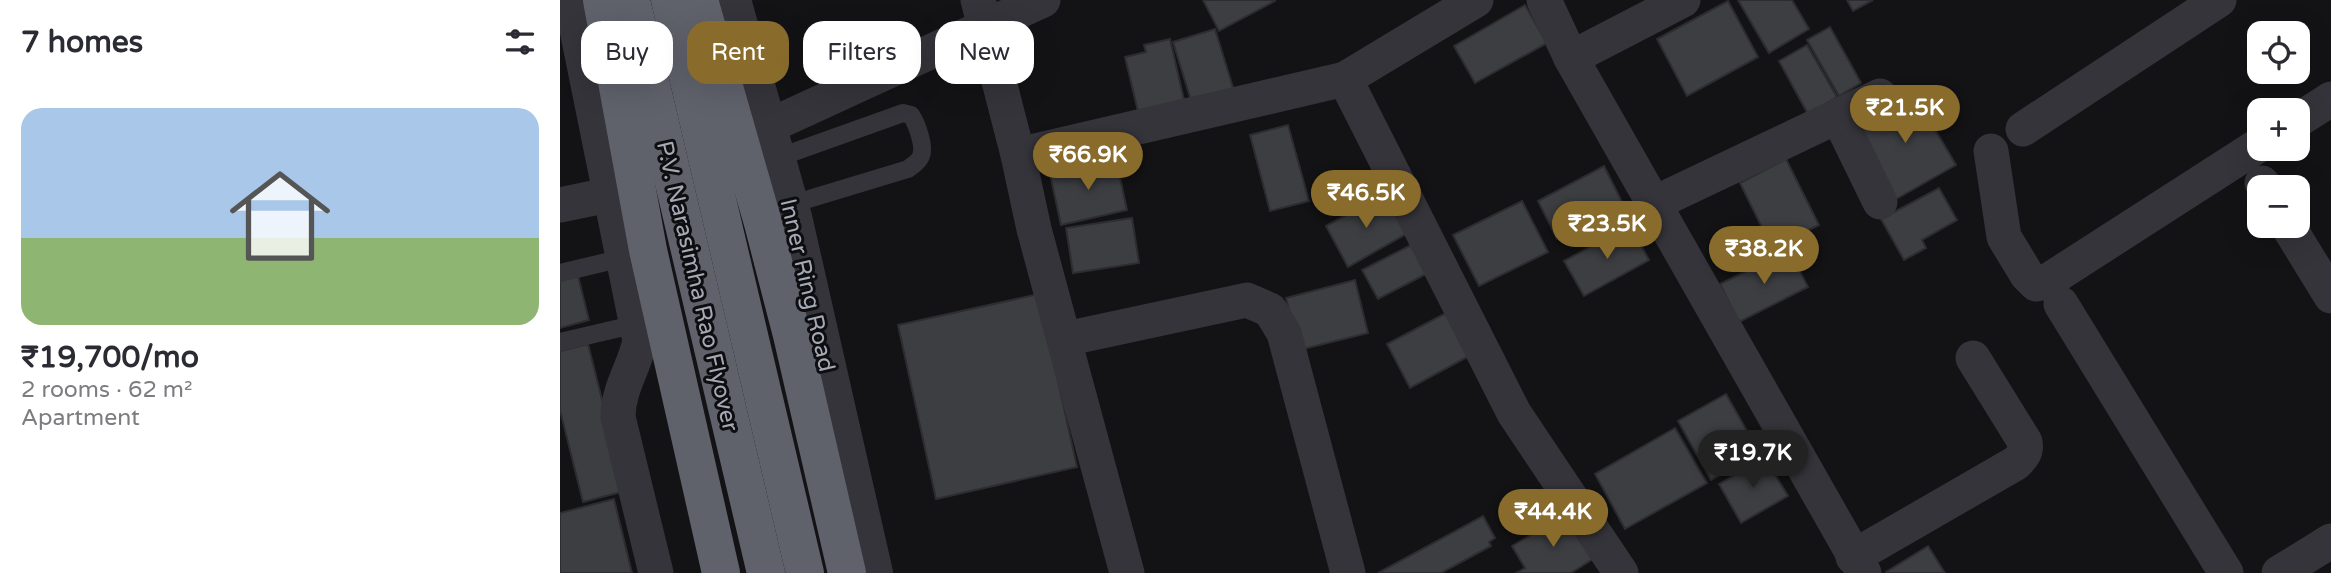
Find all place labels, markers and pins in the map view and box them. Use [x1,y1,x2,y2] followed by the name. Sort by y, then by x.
[1848,86,1962,145] pin: ₹21.5K
[1031,132,1145,192] pin: ₹66.9K
[1309,170,1423,230] pin: ₹46.5K
[1550,202,1664,261] pin: ₹23.5K
[1707,226,1821,286] pin: ₹38.2K
[1696,430,1810,490] pin: ₹19.7K
[1496,490,1610,549] pin: ₹44.4K

